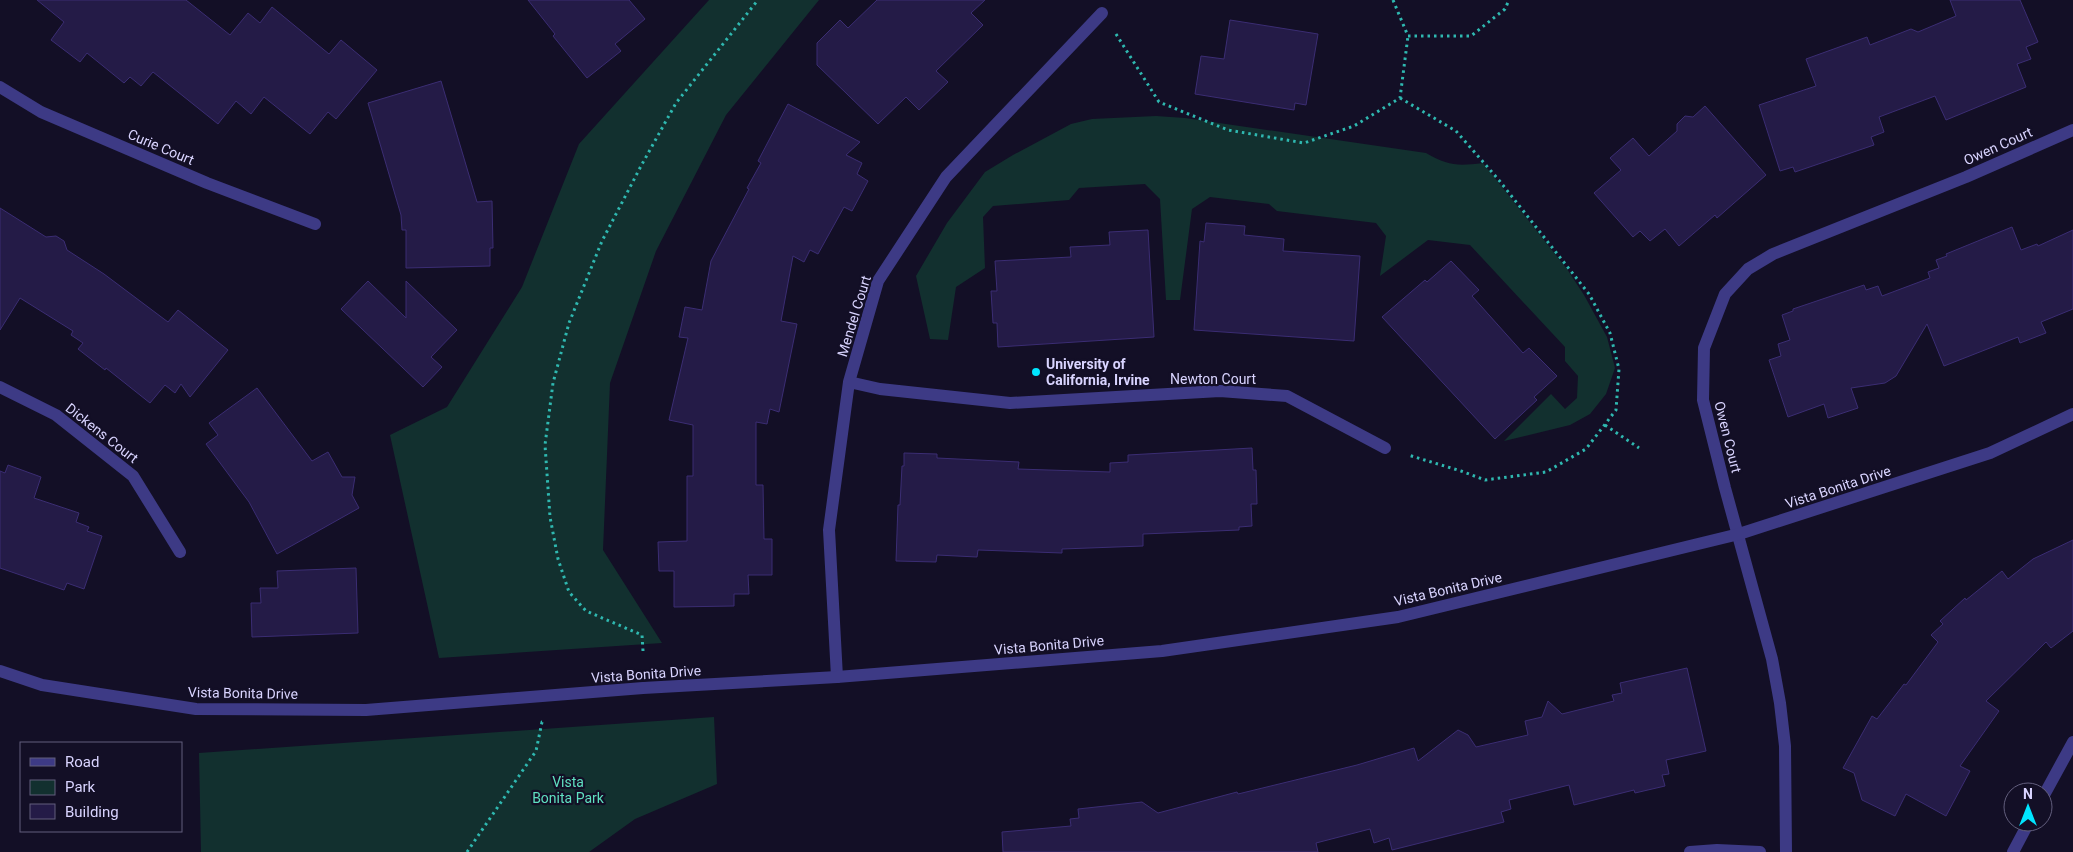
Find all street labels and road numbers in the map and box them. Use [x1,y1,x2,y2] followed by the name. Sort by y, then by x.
[1961,124,2035,168] street label: Owen Court
[125,126,197,168] street label: Curie Court
[834,273,874,359] street label: Mendel Court
[1170,371,1256,387] street label: Newton Court
[63,400,142,466] street label: Dickens Court
[1711,400,1745,475] street label: Owen Court
[1783,462,1893,512] street label: Vista Bonita Drive
[1393,569,1503,609] street label: Vista Bonita Drive
[993,632,1105,658] street label: Vista Bonita Drive
[590,662,702,686] street label: Vista Bonita Drive
[188,684,298,702] street label: Vista Bonita Drive

